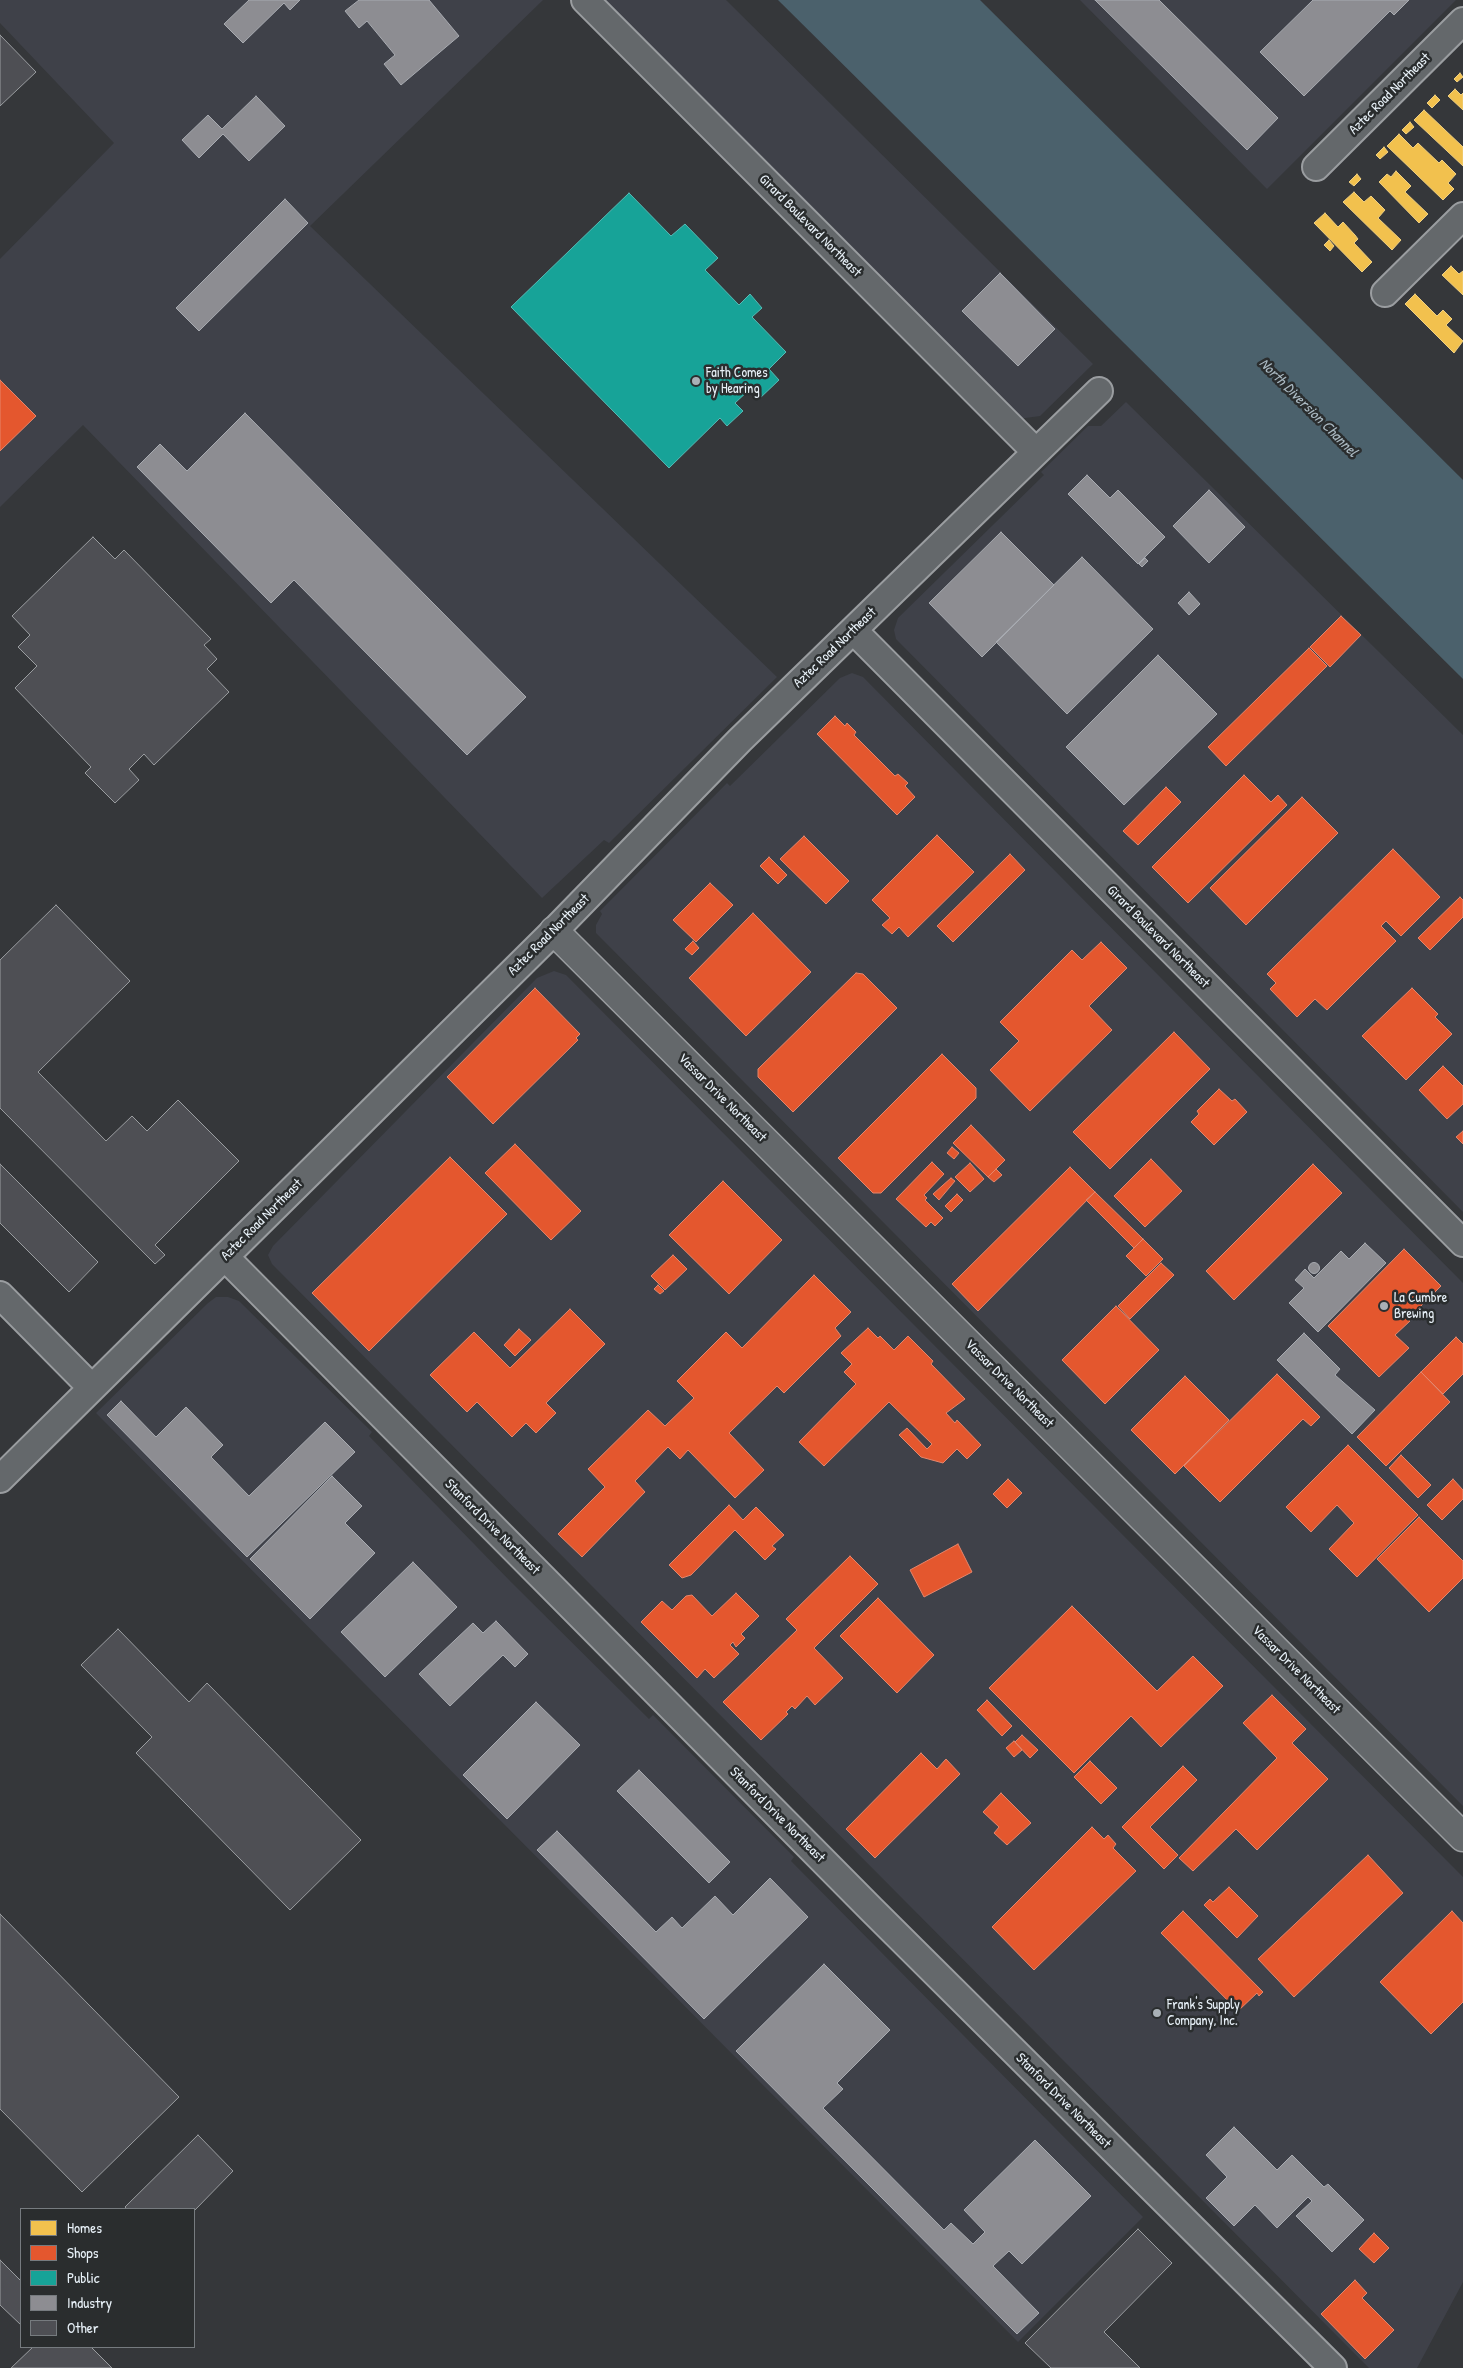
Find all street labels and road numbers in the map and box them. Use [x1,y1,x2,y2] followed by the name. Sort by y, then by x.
[1346,50,1434,138] street label: Aztec Road Northeast
[755,171,865,281] street label: Girard Boulevard Northeast
[790,604,880,692] street label: Aztec Road Northeast
[1103,882,1213,992] street label: Girard Boulevard Northeast
[505,891,593,979] street label: Aztec Road Northeast
[674,1050,770,1146] street label: Vassar Drive Northeast
[218,1176,306,1264] street label: Aztec Road Northeast
[961,1336,1057,1432] street label: Vassar Drive Northeast
[441,1476,543,1578] street label: Stanford Drive Northeast
[1248,1622,1344,1718] street label: Vassar Drive Northeast
[726,1764,828,1866] street label: Stanford Drive Northeast
[1012,2050,1114,2152] street label: Stanford Drive Northeast

